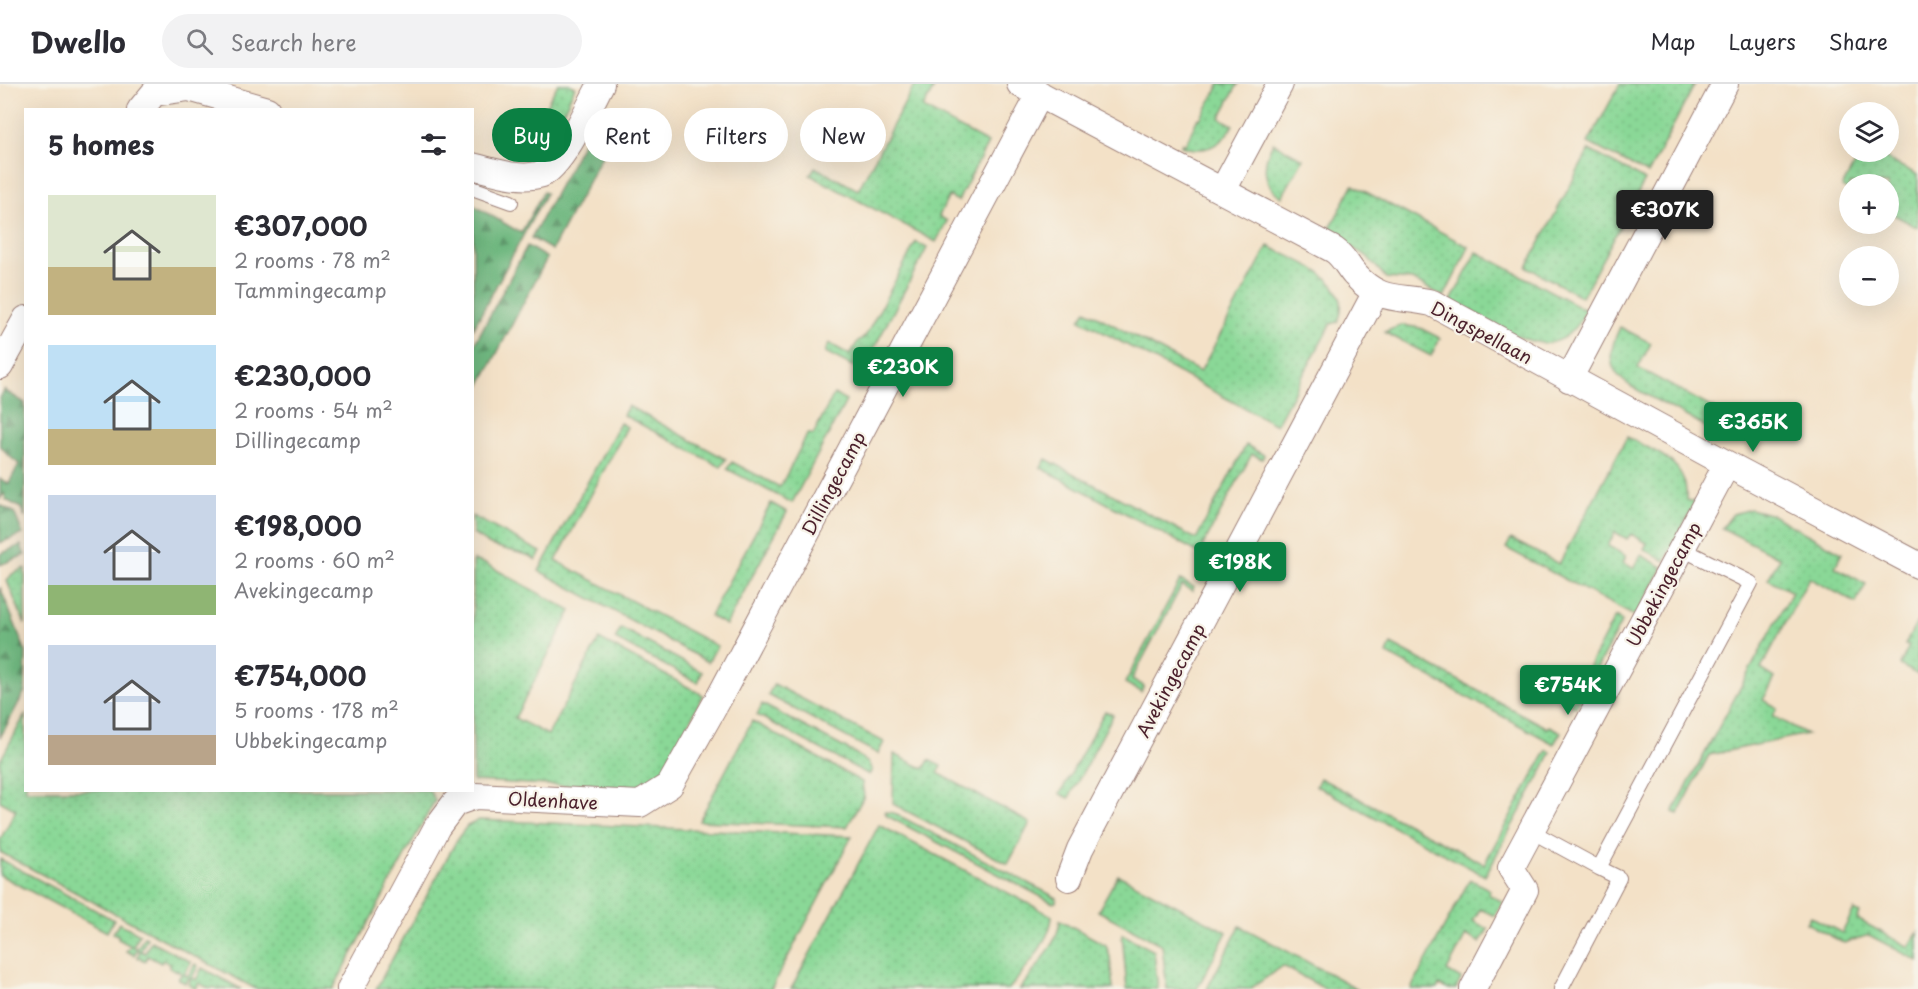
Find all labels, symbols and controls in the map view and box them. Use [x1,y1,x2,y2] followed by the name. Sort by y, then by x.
[162,14,582,68] search box
[30,20,126,63] text: Dwello
[183,25,216,58] icon: search
[231,25,357,58] text: Search here
[1651,25,1695,57] text: Map
[1728,25,1796,57] text: Layers
[1829,25,1888,57] text: Share
[1839,102,1899,306] map controls
[1839,102,1899,162] button: layers
[492,108,572,162] chip: Buy
[584,108,672,162] chip: Rent
[684,108,788,162] chip: Filters
[800,108,886,162] chip: New
[48,125,154,164] text: 5 homes
[417,128,450,161] icon: filters
[1839,174,1899,234] button: +
[1623,190,1707,241] pin: €307K
[1630,194,1700,224] text: €307K
[234,206,368,245] text: €307,000
[96,219,168,291] icon: home
[234,245,391,275] text: 2 rooms · 78 m²
[1839,246,1899,306] button: −
[234,275,387,305] text: Tammingecamp
[1426,294,1538,370] street label: Dingspellaan
[861,347,945,398] pin: €230K
[867,351,939,381] text: €230K
[234,356,371,395] text: €230,000
[96,369,168,441] icon: home
[234,395,393,425] text: 2 rooms · 54 m²
[1711,402,1795,453] pin: €365K
[1718,406,1788,436] text: €365K
[234,425,361,455] text: Dillingecamp
[794,426,872,540] street label: Dillingecamp
[234,506,362,545] text: €198,000
[1619,517,1707,651] street label: Ubbekingecamp
[96,519,168,591] icon: home
[1198,542,1282,593] pin: €198K
[234,545,395,575] text: 2 rooms · 60 m²
[1208,546,1272,576] text: €198K
[234,575,374,605] text: Avekingecamp
[1129,618,1211,742] street label: Avekingecamp
[234,656,366,695] text: €754,000
[1526,665,1610,716] pin: €754K
[96,669,168,741] icon: home
[1534,669,1602,699] text: €754K
[234,695,399,725] text: 5 rooms · 178 m²
[234,725,387,755] text: Ubbekingecamp
[507,784,599,816] street label: Oldenhave

